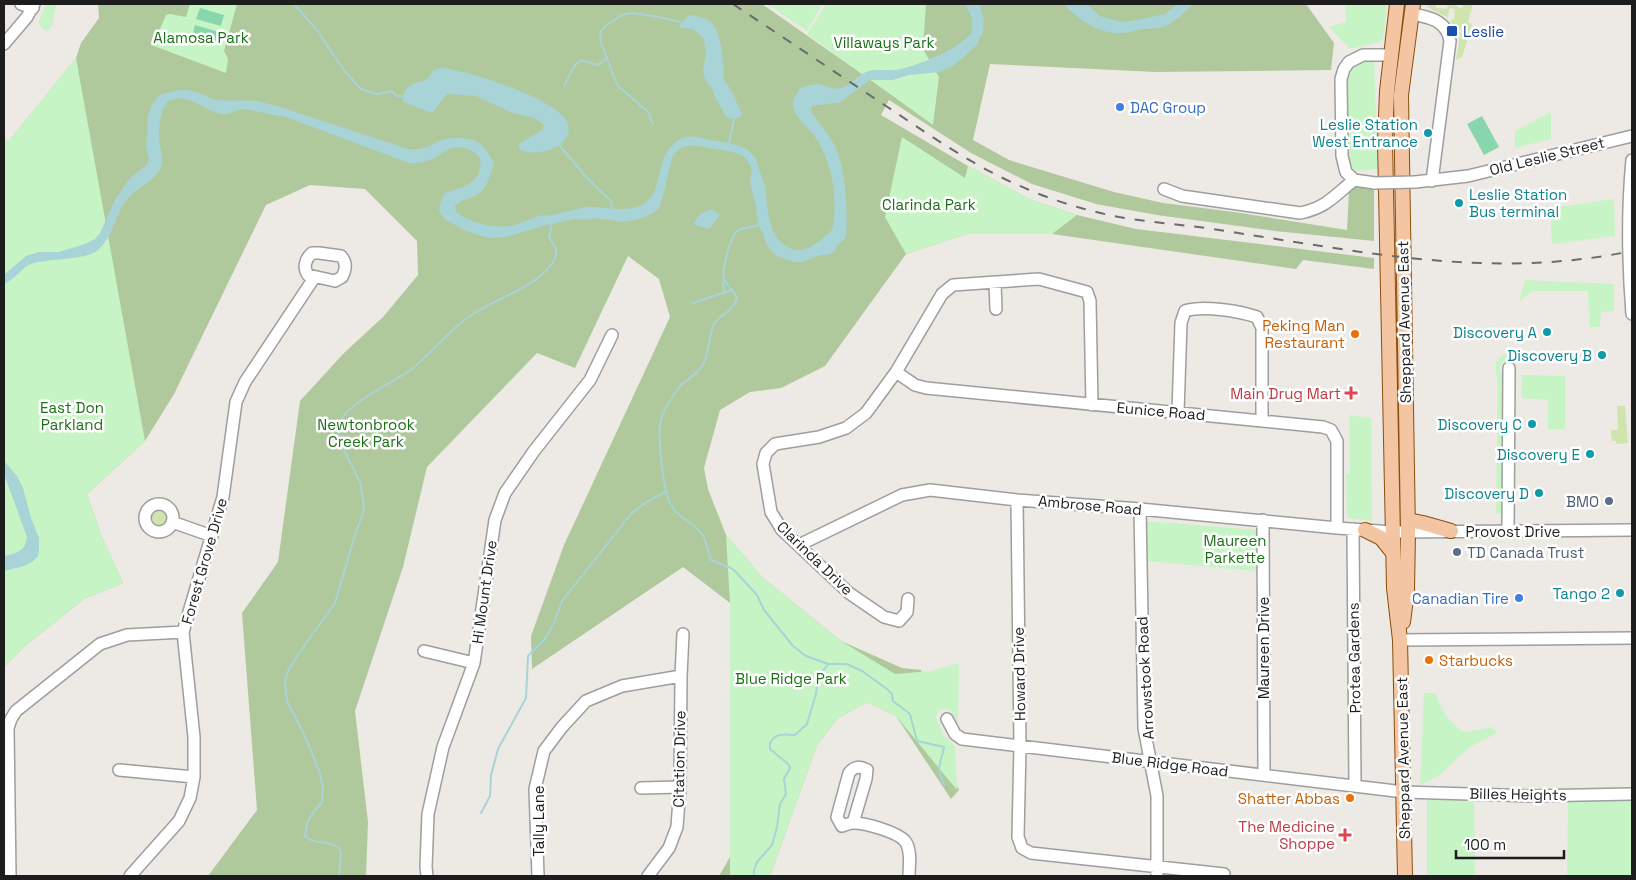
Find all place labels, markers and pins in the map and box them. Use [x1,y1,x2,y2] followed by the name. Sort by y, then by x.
[1463,22,1504,41] place label: Leslie
[1445,24,1459,38] marker: Leslie
[1130,98,1206,117] place label: DAC Group
[1114,101,1126,113] marker: DAC Group
[1312,115,1418,151] place label: Leslie Station West Entrance
[1422,127,1434,139] marker: Leslie Station West Entrance
[1469,185,1567,221] place label: Leslie Station Bus terminal
[1453,197,1465,209] marker: Leslie Station Bus terminal
[1262,316,1345,352] place label: Peking Man Restaurant
[1453,323,1538,342] place label: Discovery A
[1541,326,1553,338] marker: Discovery A
[1349,328,1361,340] marker: Peking Man Restaurant
[1507,346,1592,365] place label: Discovery B
[1596,349,1608,361] marker: Discovery B
[1230,384,1341,403] place label: Main Drug Mart
[1345,387,1357,399] marker: Main Drug Mart
[1438,415,1522,434] place label: Discovery C
[1526,418,1538,430] marker: Discovery C
[1497,445,1580,464] place label: Discovery E
[1584,448,1596,460] marker: Discovery E
[1444,484,1529,503] place label: Discovery D
[1533,487,1545,499] marker: Discovery D
[1566,492,1599,511] place label: BMO
[1603,495,1615,507] marker: BMO
[1467,543,1584,562] place label: TD Canada Trust
[1451,546,1463,558] marker: TD Canada Trust
[1553,584,1610,603] place label: Tango 2
[1614,587,1626,599] marker: Tango 2
[1412,589,1509,608] place label: Canadian Tire
[1513,592,1525,604] marker: Canadian Tire
[1439,651,1513,670] place label: Starbucks
[1423,654,1435,666] marker: Starbucks
[1238,789,1340,808] place label: Shatter Abbas
[1344,792,1356,804] marker: Shatter Abbas
[1238,817,1335,853] place label: The Medicine Shoppe
[1339,829,1351,841] marker: The Medicine Shoppe

